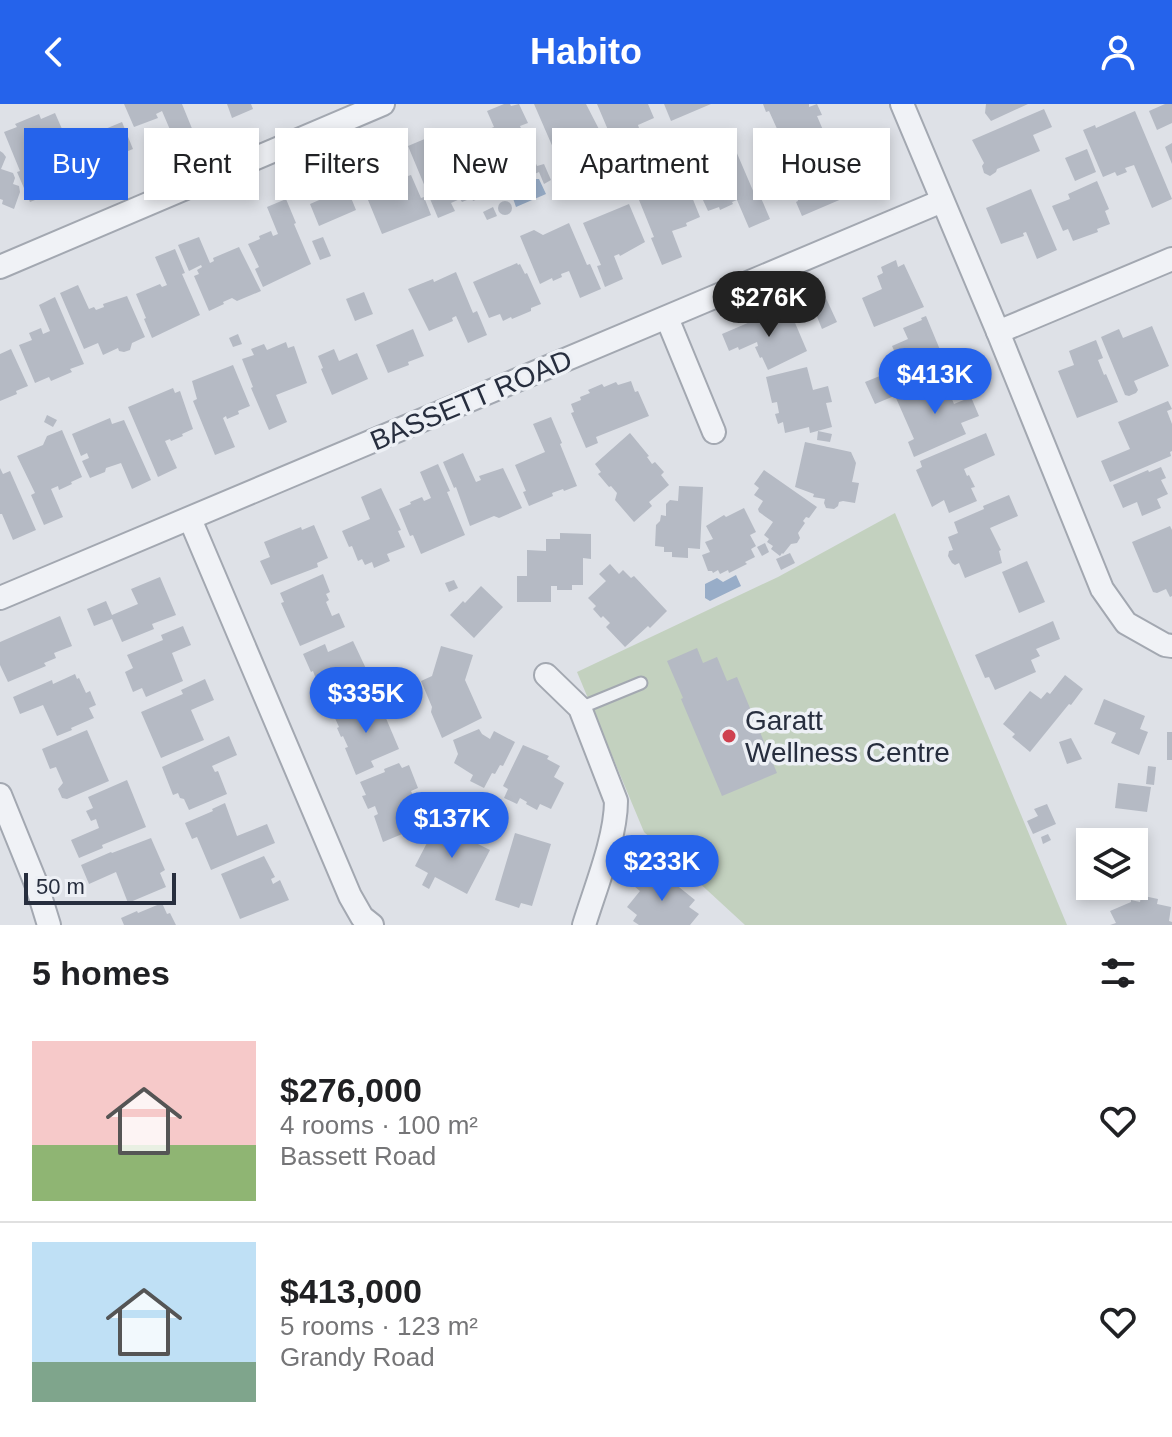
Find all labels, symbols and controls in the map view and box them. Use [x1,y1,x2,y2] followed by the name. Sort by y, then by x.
[32,30,76,74] icon: back
[1096,30,1140,74] icon: person
[530,31,642,72] text: Habito
[24,128,128,200] chip: Buy
[144,128,259,200] chip: Rent
[275,128,408,200] chip: Filters
[424,128,536,200] chip: New
[552,128,737,200] chip: Apartment
[753,128,890,200] chip: House
[713,271,825,339] pin: $276K
[731,282,807,312] text: $276K
[366,344,576,456] street label: BASSETT ROAD
[879,348,991,416] pin: $413K
[897,359,973,389] text: $413K
[310,667,422,735] pin: $335K
[328,678,404,708] text: $335K
[745,705,950,768] place label: Garatt Wellness Centre
[720,727,738,745] marker: Garatt Wellness Centre
[396,792,508,860] pin: $137K
[414,803,490,833] text: $137K
[1076,828,1148,900] map controls
[1076,828,1148,900] button: layers
[606,835,718,903] pin: $233K
[624,846,700,876] text: $233K
[24,869,176,905] scale bar
[36,874,85,899] text: 50 m
[1096,951,1140,995] icon: filters
[32,954,170,992] text: 5 homes
[280,1071,422,1109] text: $276,000
[96,1073,192,1169] icon: home
[1096,1099,1140,1143] icon: heart
[280,1110,478,1140] text: 4 rooms · 100 m²
[280,1141,436,1171] text: Bassett Road
[280,1272,422,1310] text: $413,000
[96,1274,192,1370] icon: home
[1096,1300,1140,1344] icon: heart
[280,1311,478,1341] text: 5 rooms · 123 m²
[280,1342,435,1372] text: Grandy Road

